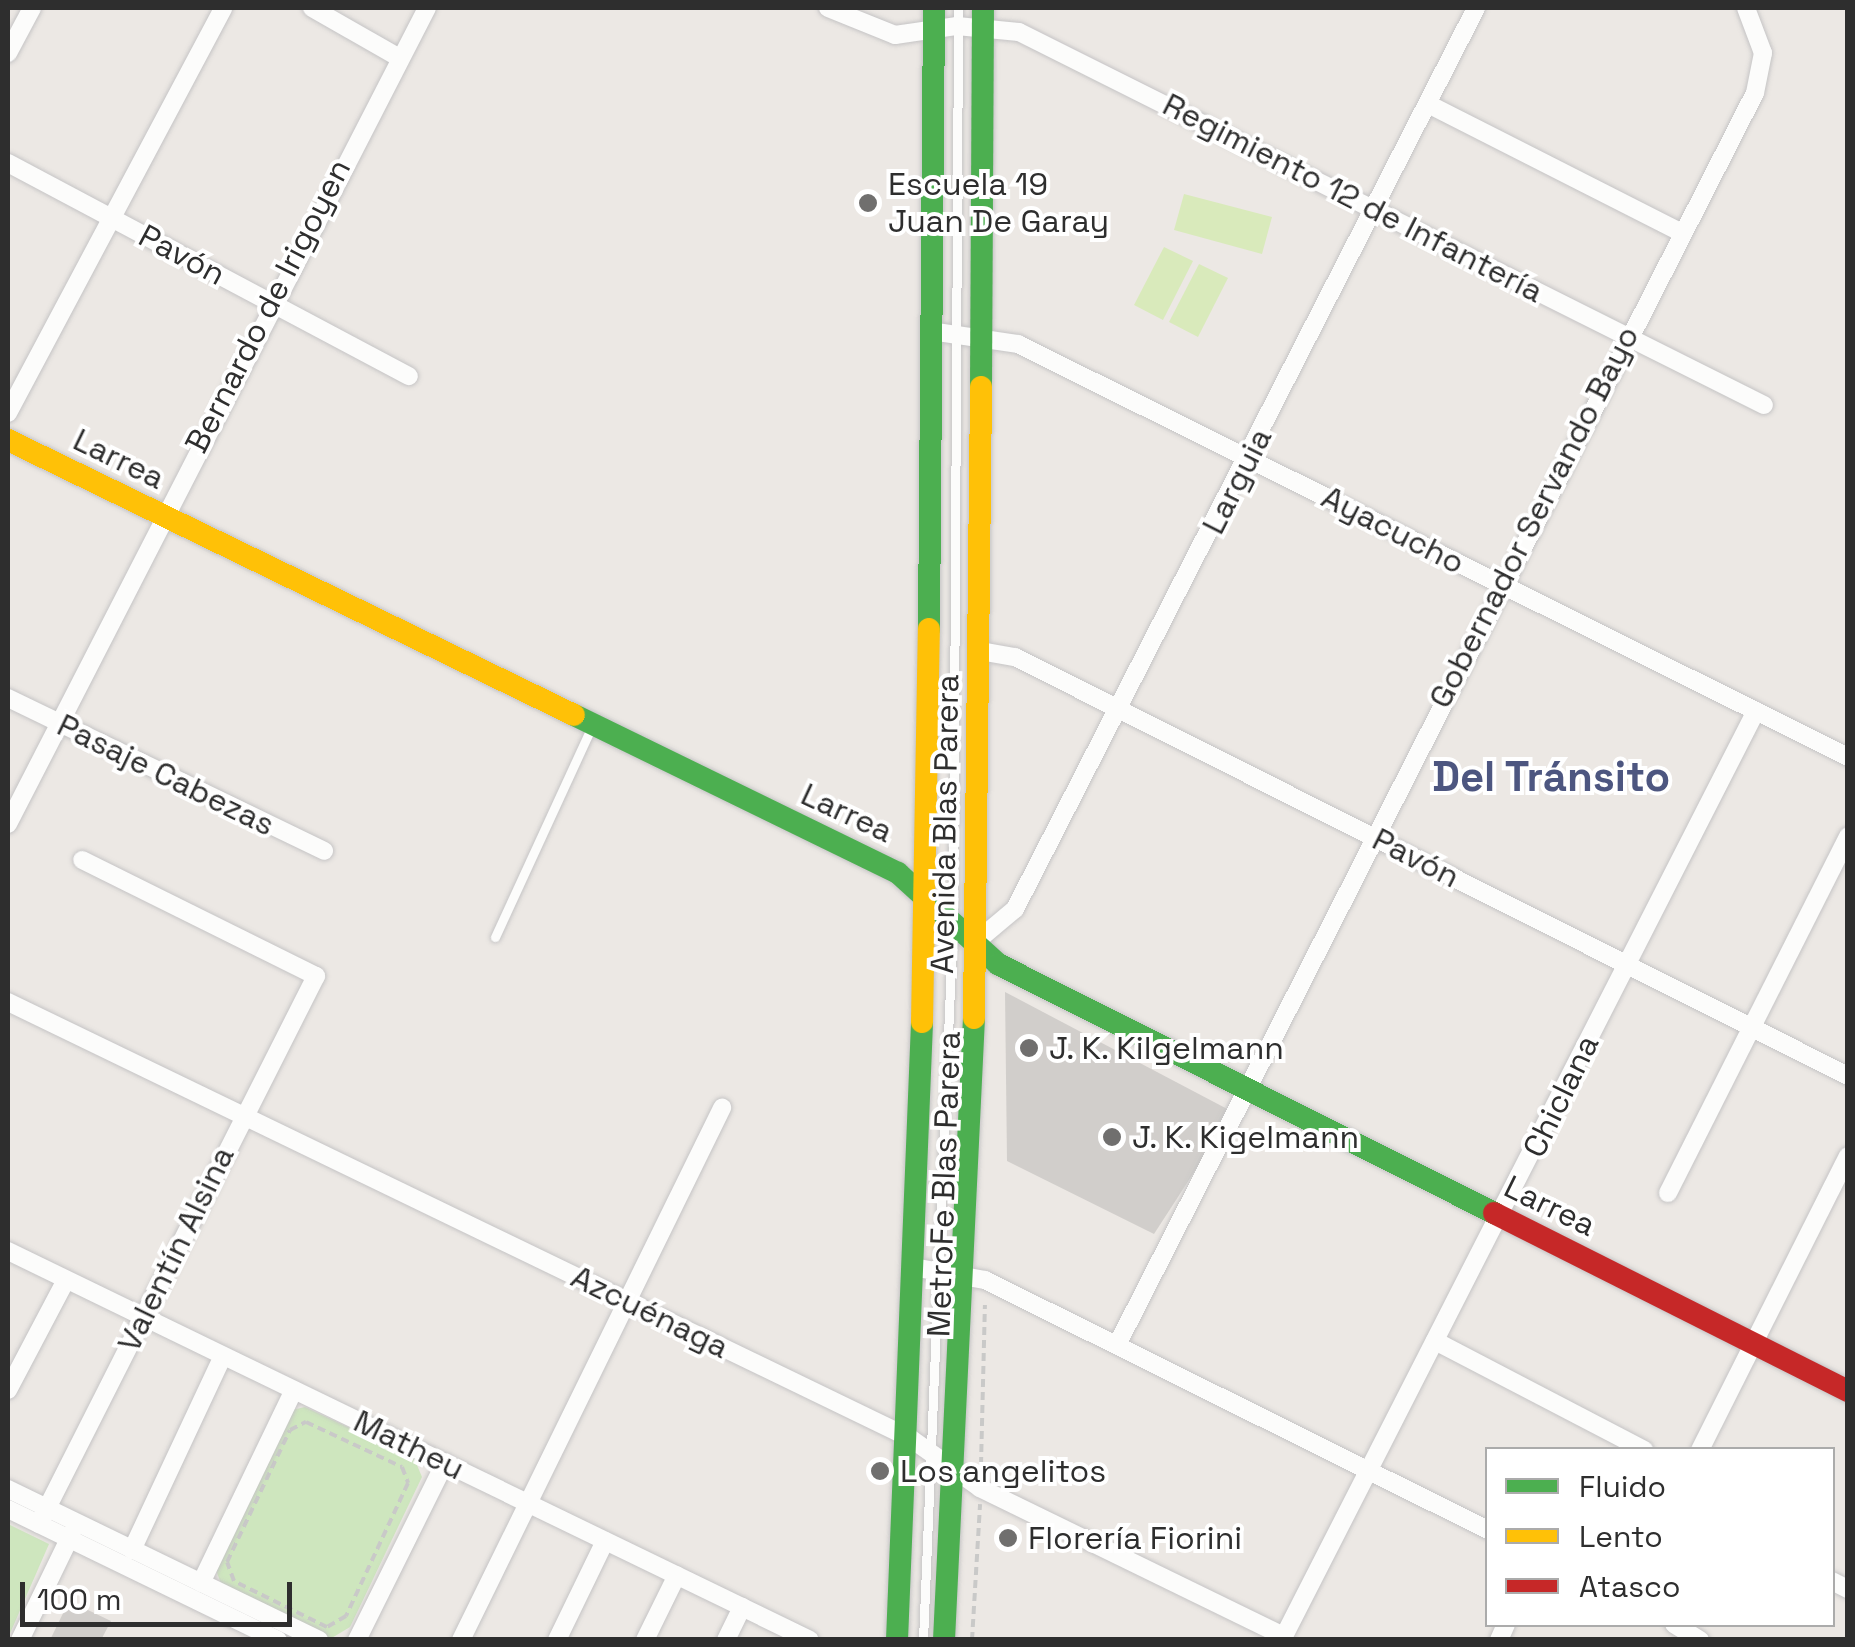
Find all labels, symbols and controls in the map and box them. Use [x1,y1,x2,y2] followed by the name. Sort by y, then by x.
[1156,85,1550,311] street label: Regimiento 12 de Infantería
[177,153,359,459] street label: Bernardo de Irigoyen
[888,166,1109,241] place label: Escuela 19 Juan De Garay
[857,192,879,214] marker: Escuela 19 Juan De Garay
[132,216,232,294] street label: Pavón
[1421,320,1647,714] street label: Gobernador Servando Bayo
[67,421,171,497] street label: Larrea
[1194,422,1280,540] street label: Larguia
[1315,478,1471,582] street label: Ayacucho
[923,674,967,974] street label: Avenida Blas Parera
[51,706,281,844] street label: Pasaje Cabezas
[1431,752,1671,802] district label: Del Tránsito
[795,775,899,851] street label: Larrea
[1366,820,1466,896] street label: Pavón
[1049,1029,1286,1067] place label: J. K. Kilgelmann
[1515,1029,1607,1163] street label: Chiclana
[919,1030,969,1338] street label: MetroFe Blas Parera
[1018,1037,1040,1059] marker: J. K. Kilgelmann
[1132,1118,1361,1156] place label: J. K. Kigelmann
[1101,1126,1123,1148] marker: J. K. Kigelmann
[110,1140,242,1358] street label: Valentín Alsina
[1498,1168,1602,1244] street label: Larrea
[565,1257,735,1367] street label: Azcuénaga
[348,1402,470,1488] street label: Matheu
[1485,1447,1835,1627] legend
[900,1452,1106,1490] place label: Los angelitos
[869,1460,891,1482] marker: Los angelitos
[1579,1467,1666,1506] text: Fluido
[1579,1517,1663,1556] text: Lento
[1028,1519,1242,1557] place label: Florería Fiorini
[997,1527,1019,1549] marker: Florería Fiorini
[25,1562,298,1624] scale bar
[1579,1567,1680,1606] text: Atasco
[37,1580,122,1619] text: 100 m

